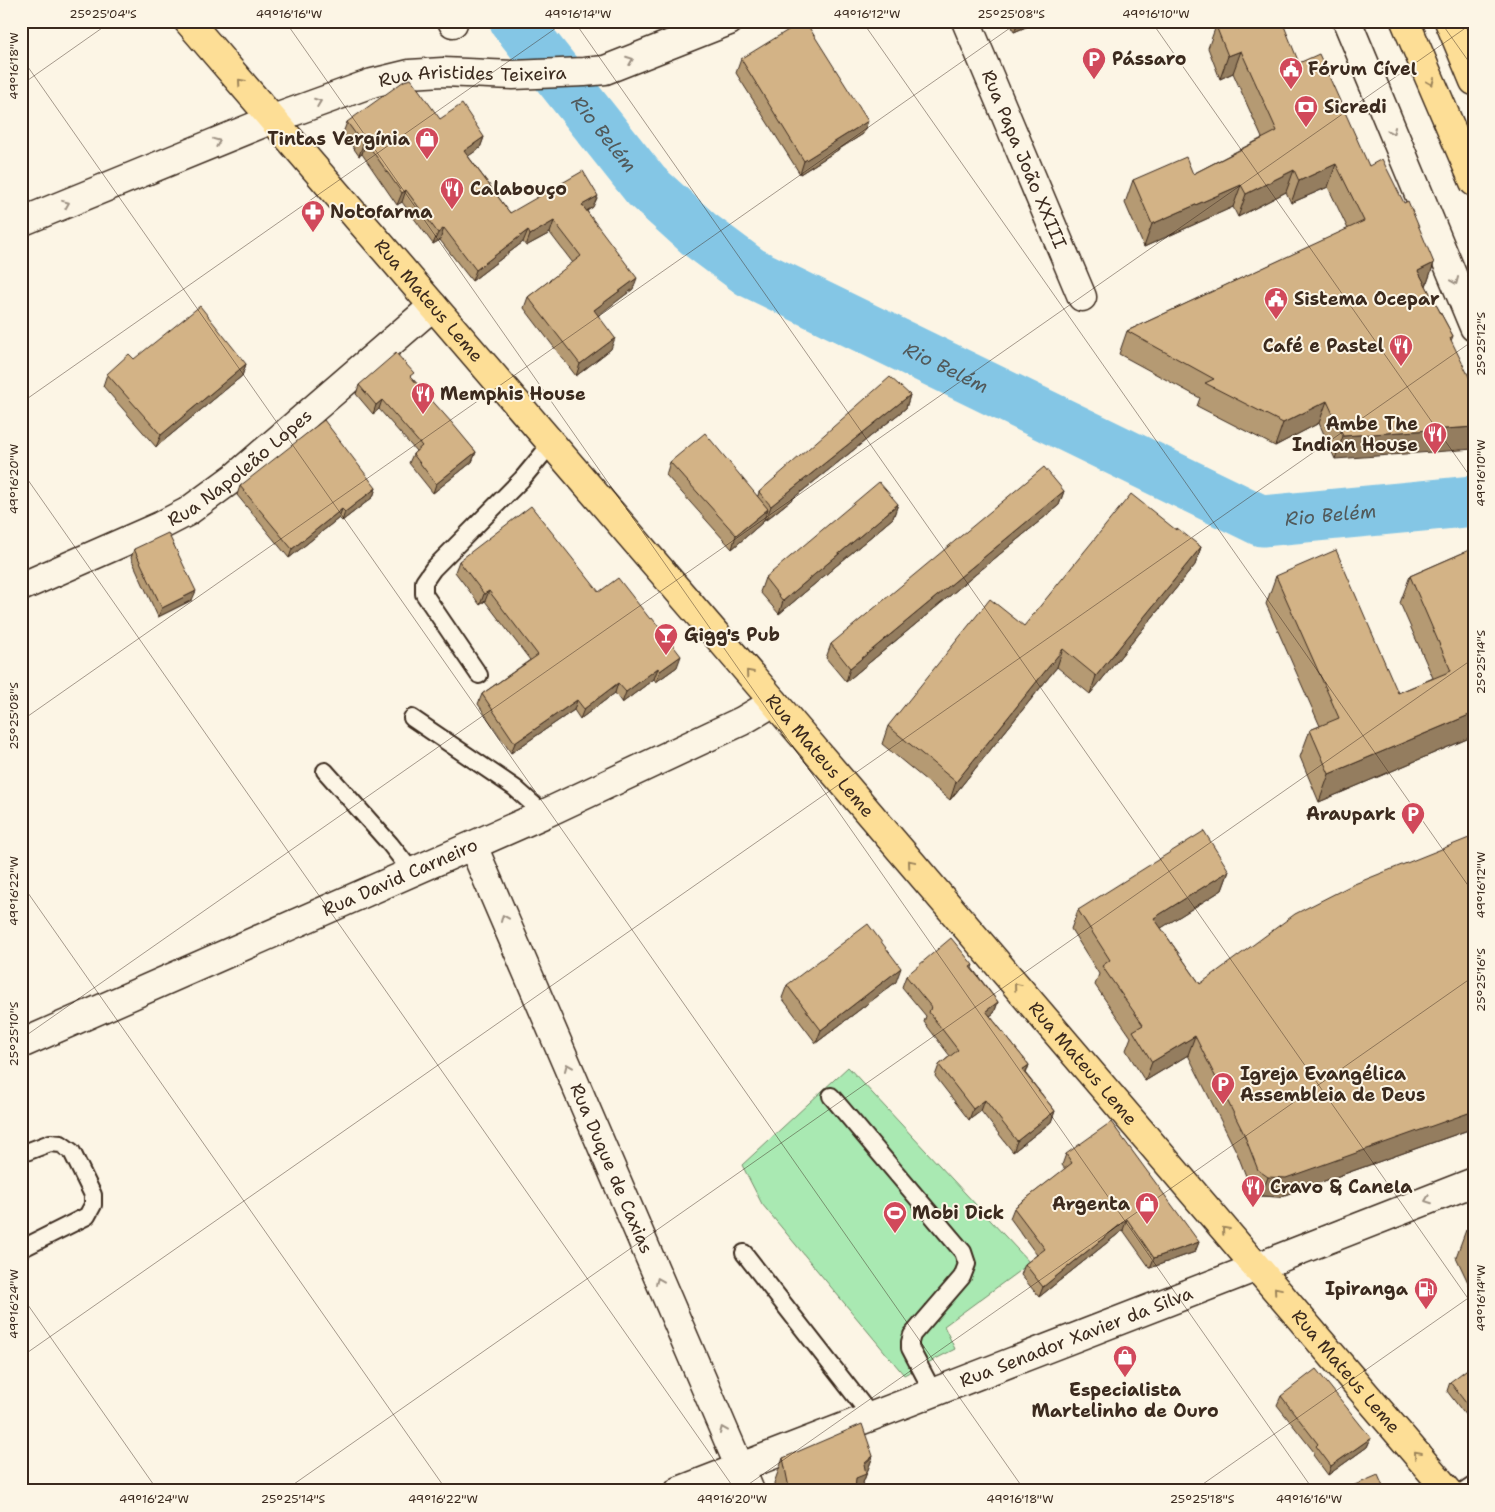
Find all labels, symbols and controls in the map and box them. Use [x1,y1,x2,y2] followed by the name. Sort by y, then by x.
[69,6,137,22] text: 25°25'04"S
[256,6,322,22] text: 49°16'16"W
[544,6,612,22] text: 49°16'14"W
[834,6,900,22] text: 49°16'12"W
[977,6,1045,22] text: 25°25'08"S
[1122,6,1190,22] text: 49°16'10"W
[6,32,22,100] text: 49°16'18"W
[1081,46,1107,80] parking icon: Pássaro
[1112,47,1187,71] place label: Pássaro
[626,55,634,65] one-way arrow
[1278,56,1304,90] public building icon: Fórum Cível
[1308,57,1417,81] place label: Fórum Cível
[376,60,567,93] street label: Rua Aristides Teixeira
[976,66,1072,252] street label: Rua Papa João XXIII
[1425,77,1436,86] one-way arrow
[238,79,247,88] one-way arrow
[566,90,643,177] water label: Rio Belém
[1293,94,1319,128] bank icon: Sicredi
[1324,95,1387,119] place label: Sicredi
[313,97,322,108] one-way arrow
[414,126,440,160] shop icon: Tintas Vergínia
[1386,126,1397,135] one-way arrow
[268,127,411,151] place label: Tintas Vergínia
[212,138,221,149] one-way arrow
[439,176,465,210] restaurant icon: Calabouço
[470,177,567,201] place label: Calabouço
[300,199,326,233] pharmacy icon: Notofarma
[61,200,70,210] one-way arrow
[330,200,433,224] place label: Notofarma
[369,234,489,367] street label: Rua Mateus Leme
[1448,276,1459,285] one-way arrow
[1263,286,1289,320] public building icon: Sistema Ocepar
[1294,287,1440,311] place label: Sistema Ocepar
[1473,312,1489,376] text: 25°25'12"S
[1388,333,1414,367] restaurant icon: Café e Pastel
[1263,334,1384,358] place label: Café e Pastel
[900,336,993,399] water label: Rio Belém
[410,381,436,415] restaurant icon: Memphis House
[440,382,586,406] place label: Memphis House
[164,404,317,532] street label: Rua Napoleão Lopes
[1292,412,1418,457] place label: Ambe The Indian House
[1422,421,1448,455] restaurant icon: Ambe The Indian House
[1473,439,1489,507] text: 49°16'10"W
[6,444,22,514] text: 49°16'20"W
[1284,498,1377,531] water label: Rio Belém
[653,622,679,656] bar icon: Gigg's Pub
[684,623,780,647] place label: Gigg's Pub
[1473,630,1489,694] text: 25°25'14"S
[746,670,755,679] one-way arrow
[6,682,22,750] text: 25°25'08"S
[760,689,879,823] street label: Rua Mateus Leme
[1400,801,1426,835] parking icon: Araupark
[1306,802,1396,826] place label: Araupark
[318,833,481,922] street label: Rua David Carneiro
[1473,852,1489,918] text: 49°16'12"W
[6,856,22,926] text: 49°16'22"W
[909,860,917,869] one-way arrow
[499,914,510,923] one-way arrow
[1473,948,1489,1012] text: 25°25'16"S
[1014,983,1023,992] one-way arrow
[1023,997,1143,1131] street label: Rua Mateus Leme
[6,1001,22,1066] text: 25°25'10"S
[1240,1062,1425,1107] place label: Igreja Evangélica Assembleia de Deus
[563,1063,574,1072] one-way arrow
[1210,1071,1236,1105] parking icon: Igreja Evangélica Assembleia de Deus
[564,1080,659,1257] street label: Rua Duque de Caxias
[1240,1174,1266,1208] restaurant icon: Cravo & Canela
[1270,1175,1413,1199] place label: Cravo & Canela
[1134,1191,1160,1225] shop icon: Argenta
[1052,1192,1131,1216] place label: Argenta
[1424,1194,1433,1204] one-way arrow
[882,1200,908,1234] sports icon: Mobi Dick
[912,1201,1004,1225] place label: Mobi Dick
[1221,1226,1230,1235] one-way arrow
[1473,1264,1489,1332] text: 49°16'14"W
[6,1269,22,1339] text: 49°16'24"W
[1413,1276,1439,1310] fuel station icon: Ipiranga
[655,1277,666,1286] one-way arrow
[1325,1277,1409,1301] place label: Ipiranga
[956,1281,1196,1393] street label: Rua Senador Xavier da Silva
[1273,1287,1282,1296] one-way arrow
[1286,1305,1406,1438] street label: Rua Mateus Leme
[1112,1344,1138,1378] shop icon: Especialista Martelinho de Ouro
[1031,1378,1219,1423] place label: Especialista Martelinho de Ouro
[719,1426,730,1435] one-way arrow
[1413,1450,1422,1459] one-way arrow
[119,1491,189,1507] text: 49°16'24"W
[261,1491,325,1507] text: 25°25'14"S
[408,1491,478,1507] text: 49°16'22"W
[697,1491,767,1507] text: 49°16'20"W
[986,1491,1054,1507] text: 49°16'18"W
[1170,1491,1235,1507] text: 25°25'18"S
[1276,1491,1342,1507] text: 49°16'16"W

